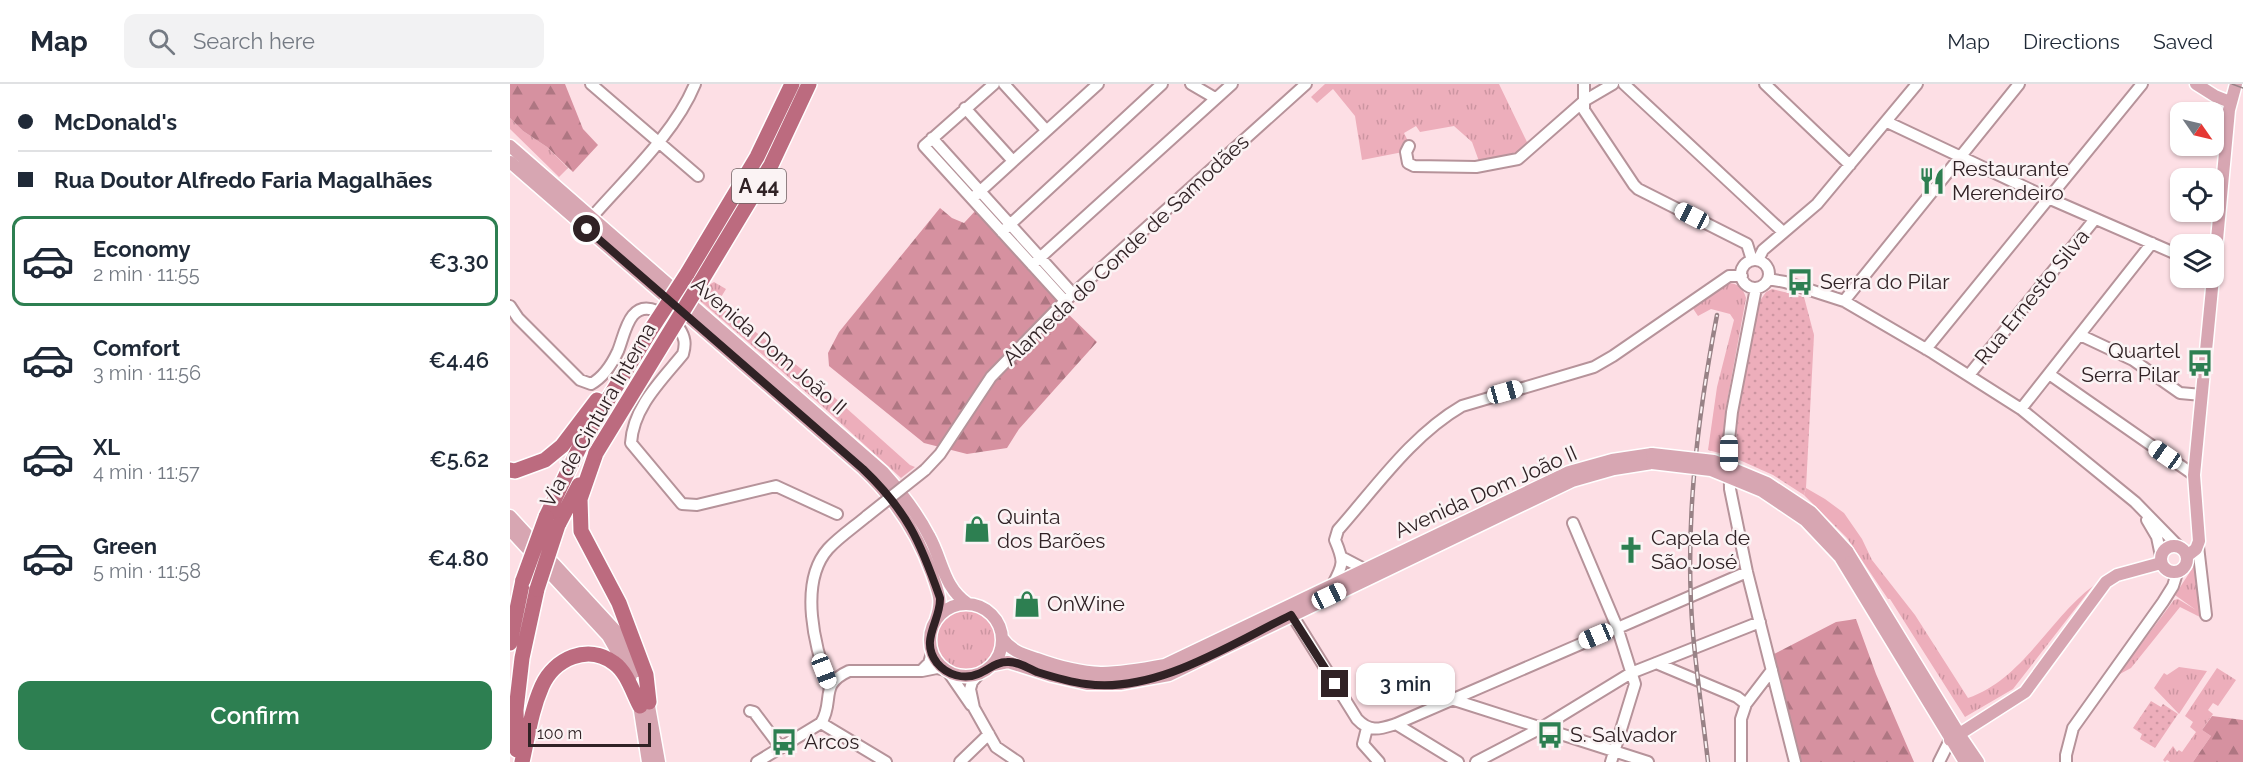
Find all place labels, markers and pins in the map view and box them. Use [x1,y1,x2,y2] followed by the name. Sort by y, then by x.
[1952,156,2069,205] place label: Restaurante Merendeiro
[1917,166,1947,196] restaurant icon: Restaurante Merendeiro
[1785,267,1815,297] bus stop icon: Serra do Pilar
[1820,269,1950,294] place label: Serra do Pilar
[2081,338,2181,387] place label: Quartel Serra Pilar
[2185,348,2215,378] bus stop icon: Quartel Serra Pilar
[997,504,1105,553] place label: Quinta dos Barões
[962,514,992,544] shop icon: Quinta dos Barões
[1651,525,1750,574] place label: Capela de São José
[1616,535,1646,565] church icon: Capela de São José
[1012,589,1042,619] shop icon: OnWine
[1047,591,1125,616] place label: OnWine
[1535,720,1565,750] bus stop icon: S. Salvador
[1570,722,1678,747] place label: S. Salvador
[769,727,799,757] bus stop icon: Arcos
[804,729,859,754] place label: Arcos

